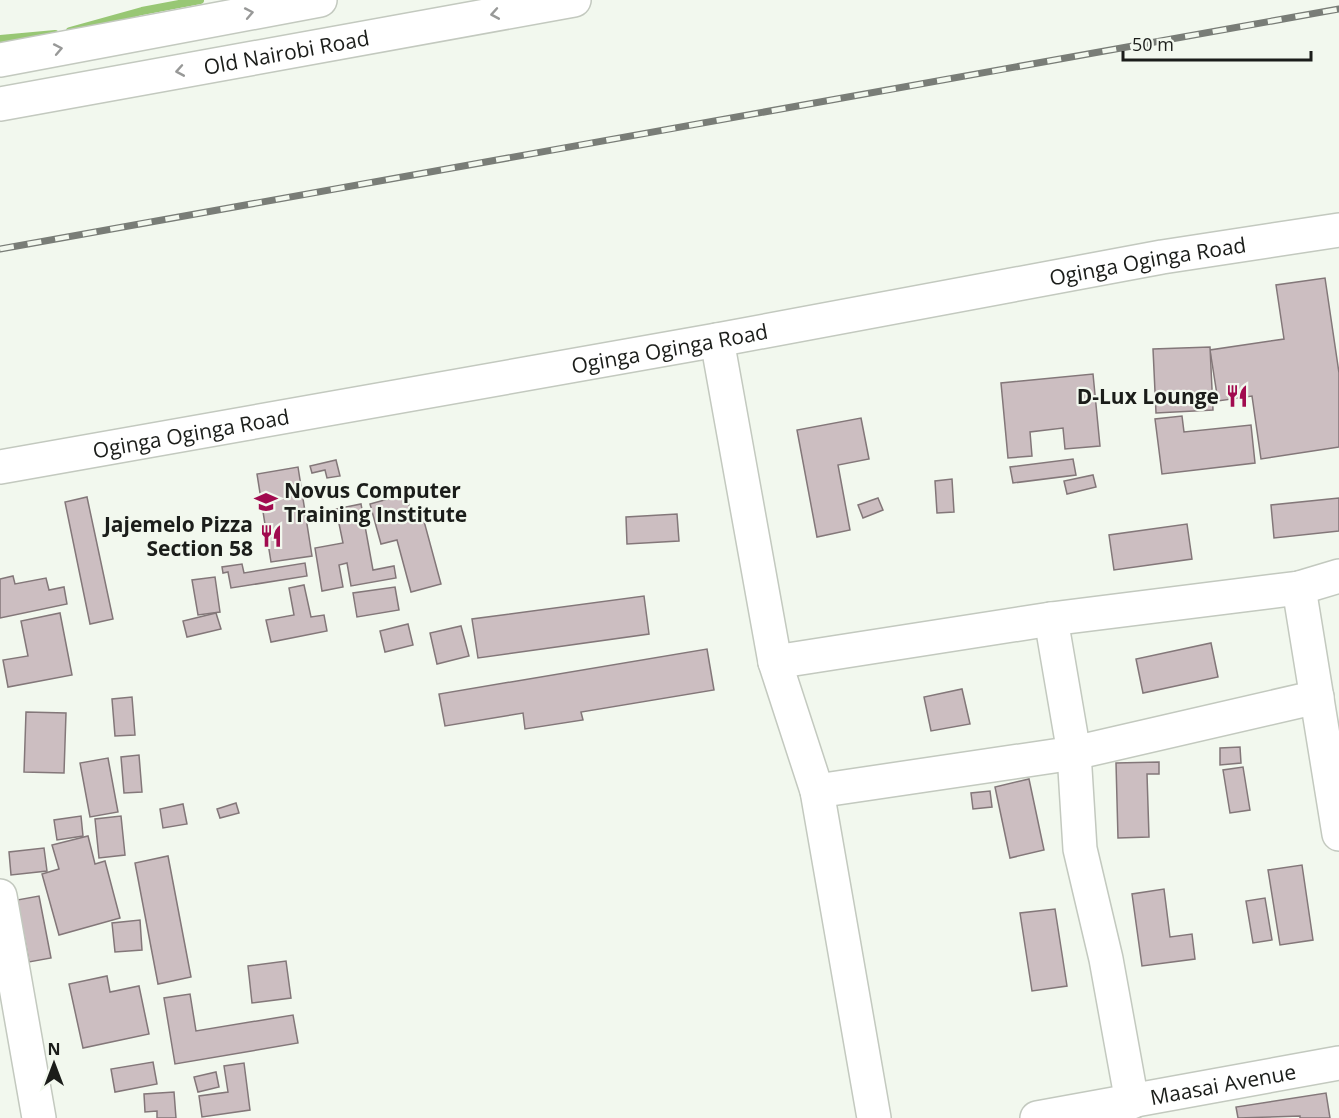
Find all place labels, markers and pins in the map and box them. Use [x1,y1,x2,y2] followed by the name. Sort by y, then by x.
[1077,382,1219,410] place label: D-Lux Lounge
[1224,383,1250,409] restaurant icon: D-Lux Lounge
[284,476,467,528] place label: Novus Computer Training Institute
[253,489,279,515] school or university icon: Novus Computer Training Institute
[102,510,253,562] place label: Jajemelo Pizza Section 58
[258,523,284,549] restaurant icon: Jajemelo Pizza Section 58

